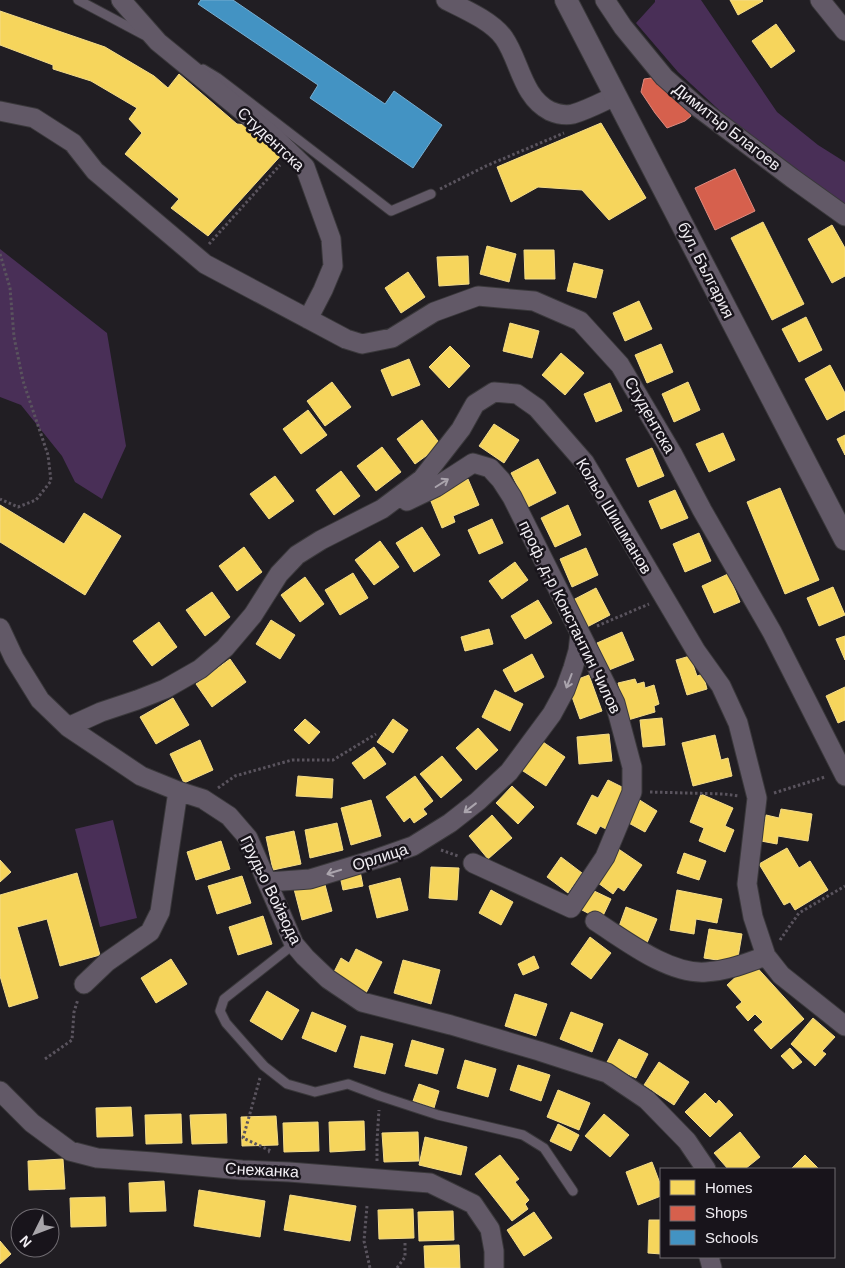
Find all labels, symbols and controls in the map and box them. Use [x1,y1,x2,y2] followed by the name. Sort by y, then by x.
[670,80,784,174] street label: Димитър Благоев
[234,104,308,174] street label: Студентска
[674,219,738,321] street label: бул. България
[621,374,679,456] street label: Студентска
[573,455,655,577] street label: Кольо Шишманов
[435,478,449,488] one-way arrow
[516,518,624,716] street label: проф. д-р Константин Чилов
[564,673,573,688] one-way arrow
[464,802,477,813] one-way arrow
[237,833,305,947] street label: Грудьо Войвода
[350,840,410,874] street label: Орлица
[326,868,342,877] one-way arrow
[225,1160,299,1180] street label: Снежанка
[660,1168,835,1258] legend
[705,1179,753,1196] text: Homes
[705,1204,748,1221] text: Shops
[10,1208,60,1258] north arrow
[705,1229,758,1246] text: Schools
[16,1233,35,1251] text: N

